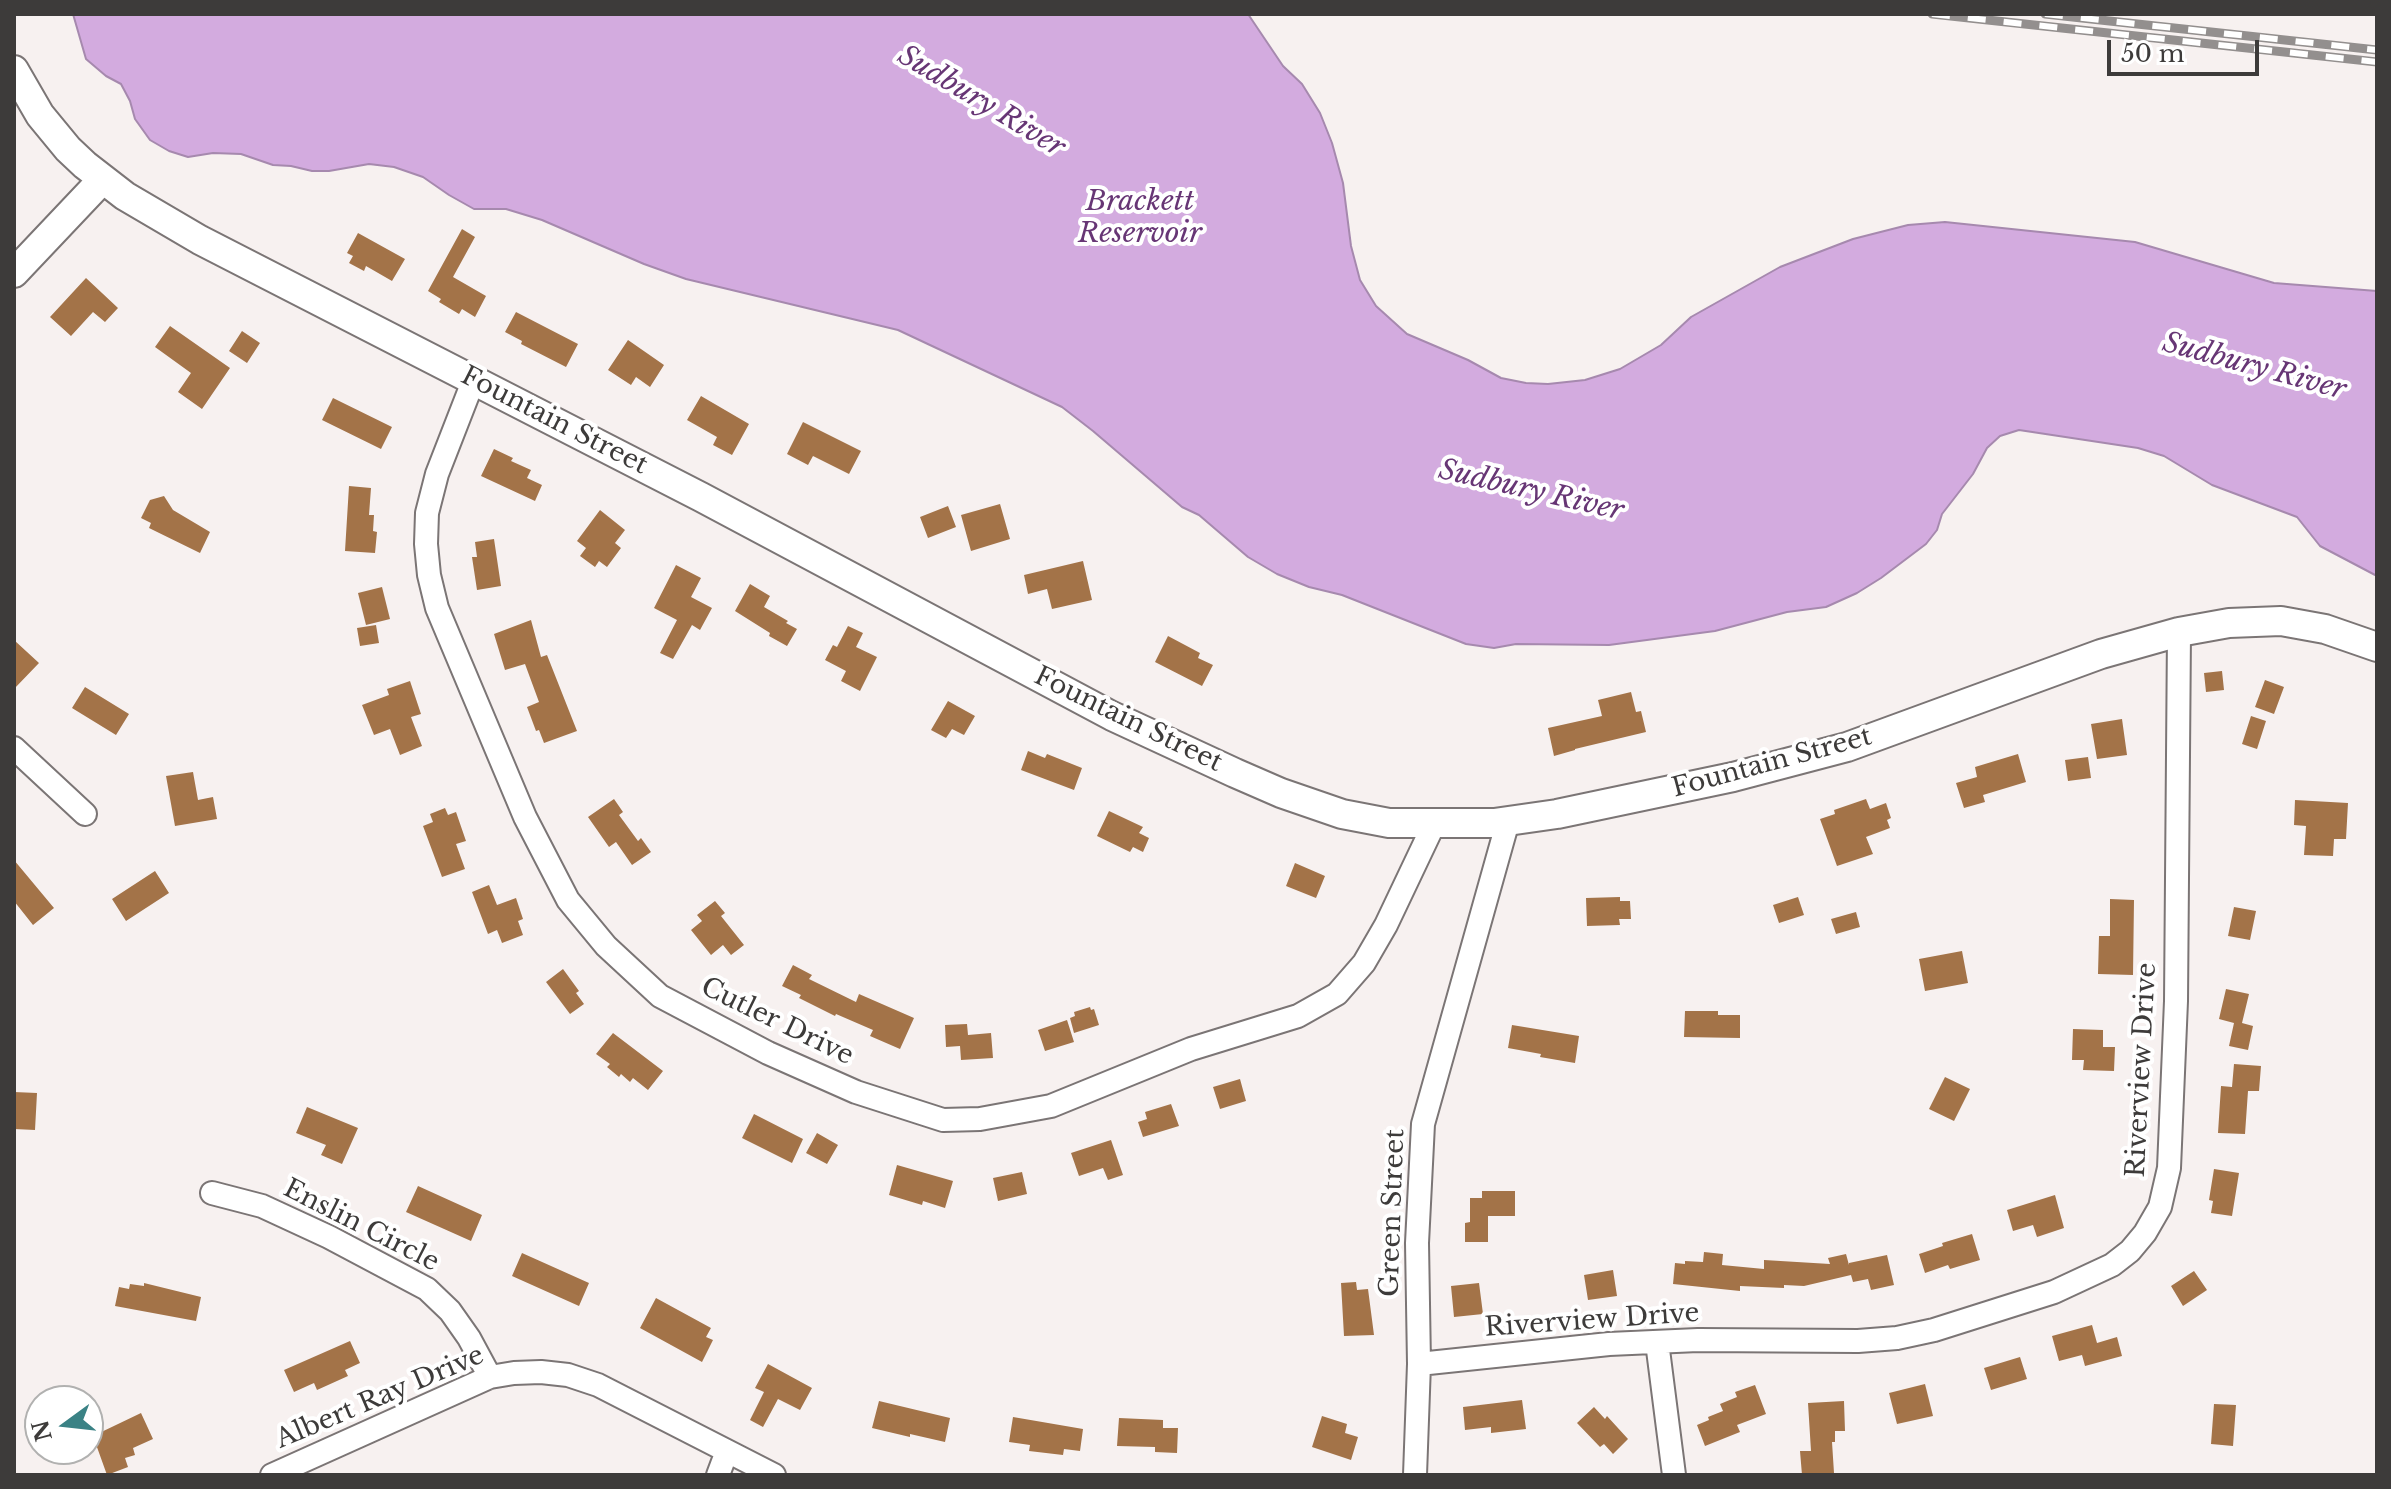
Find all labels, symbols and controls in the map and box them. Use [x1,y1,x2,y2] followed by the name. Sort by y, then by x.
[2111,24,2263,74] scale bar
[892,39,1070,165] water label: Sudbury River
[2121,39,2184,68] text: 50 m
[1078,185,1202,251] water label: Brackett Reservoir
[2159,326,2349,408] water label: Sudbury River
[455,360,653,482] street label: Fountain Street
[1435,453,1627,529] water label: Sudbury River
[1029,661,1227,779] street label: Fountain Street
[1669,721,1875,805] street label: Fountain Street
[2121,962,2163,1178] street label: Riverview Drive
[696,972,858,1072] street label: Cutler Drive
[1374,1128,1412,1298] street label: Green Street
[278,1173,444,1279] street label: Enslin Circle
[1484,1298,1700,1344] street label: Riverview Drive
[271,1340,489,1456] street label: Albert Ray Drive
[24,1385,104,1465] north arrow
[27,1417,58,1444] text: N

